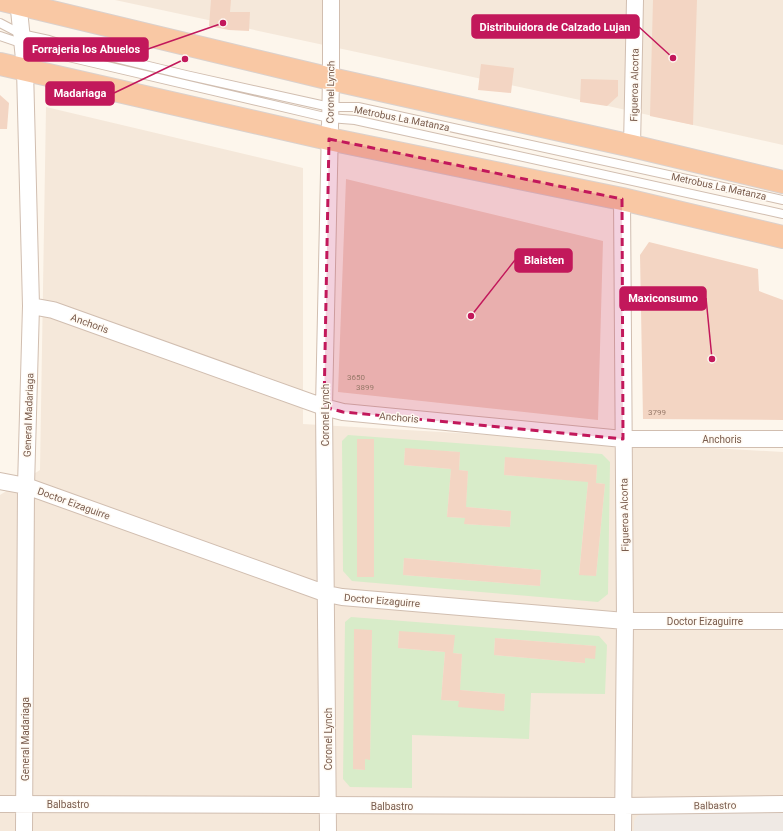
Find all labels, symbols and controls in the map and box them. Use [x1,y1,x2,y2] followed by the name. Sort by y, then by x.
[472,15,639,38] callout: Distribuidora de Calzado Lujan
[480,21,630,34] text: Distribuidora de Calzado Lujan
[24,38,148,61] callout: Forrajeria los Abuelos
[32,43,140,56] text: Forrajeria los Abuelos
[628,48,641,122] street label: Figueroa Alcorta
[324,61,337,123] street label: Coronel Lynch
[46,82,114,105] callout: Madariaga
[54,87,106,100] text: Madariaga
[353,104,451,133] street label: Metrobus La Matanza
[670,171,768,202] street label: Metrobus La Matanza
[515,249,572,272] callout: Blaisten
[524,254,564,267] text: Blaisten
[620,287,706,310] callout: Maxiconsumo
[628,292,698,305] text: Maxiconsumo
[69,312,110,335] street label: Anchoris
[22,373,35,457] street label: General Madariaga
[347,373,365,382] house number: 3650
[356,383,374,392] house number: 3899
[320,384,331,446] street label: Coronel Lynch
[648,408,666,417] house number: 3799
[379,410,419,425] street label: Anchoris
[702,434,742,445] street label: Anchoris
[618,478,631,552] street label: Figueroa Alcorta
[36,485,112,522] street label: Doctor Eizaguirre
[343,592,420,609] street label: Doctor Eizaguirre
[667,616,743,627] street label: Doctor Eizaguirre
[20,697,31,781] street label: General Madariaga
[323,708,334,770] street label: Coronel Lynch
[47,799,90,810] street label: Balbastro
[694,800,737,811] street label: Balbastro
[371,801,414,812] street label: Balbastro

